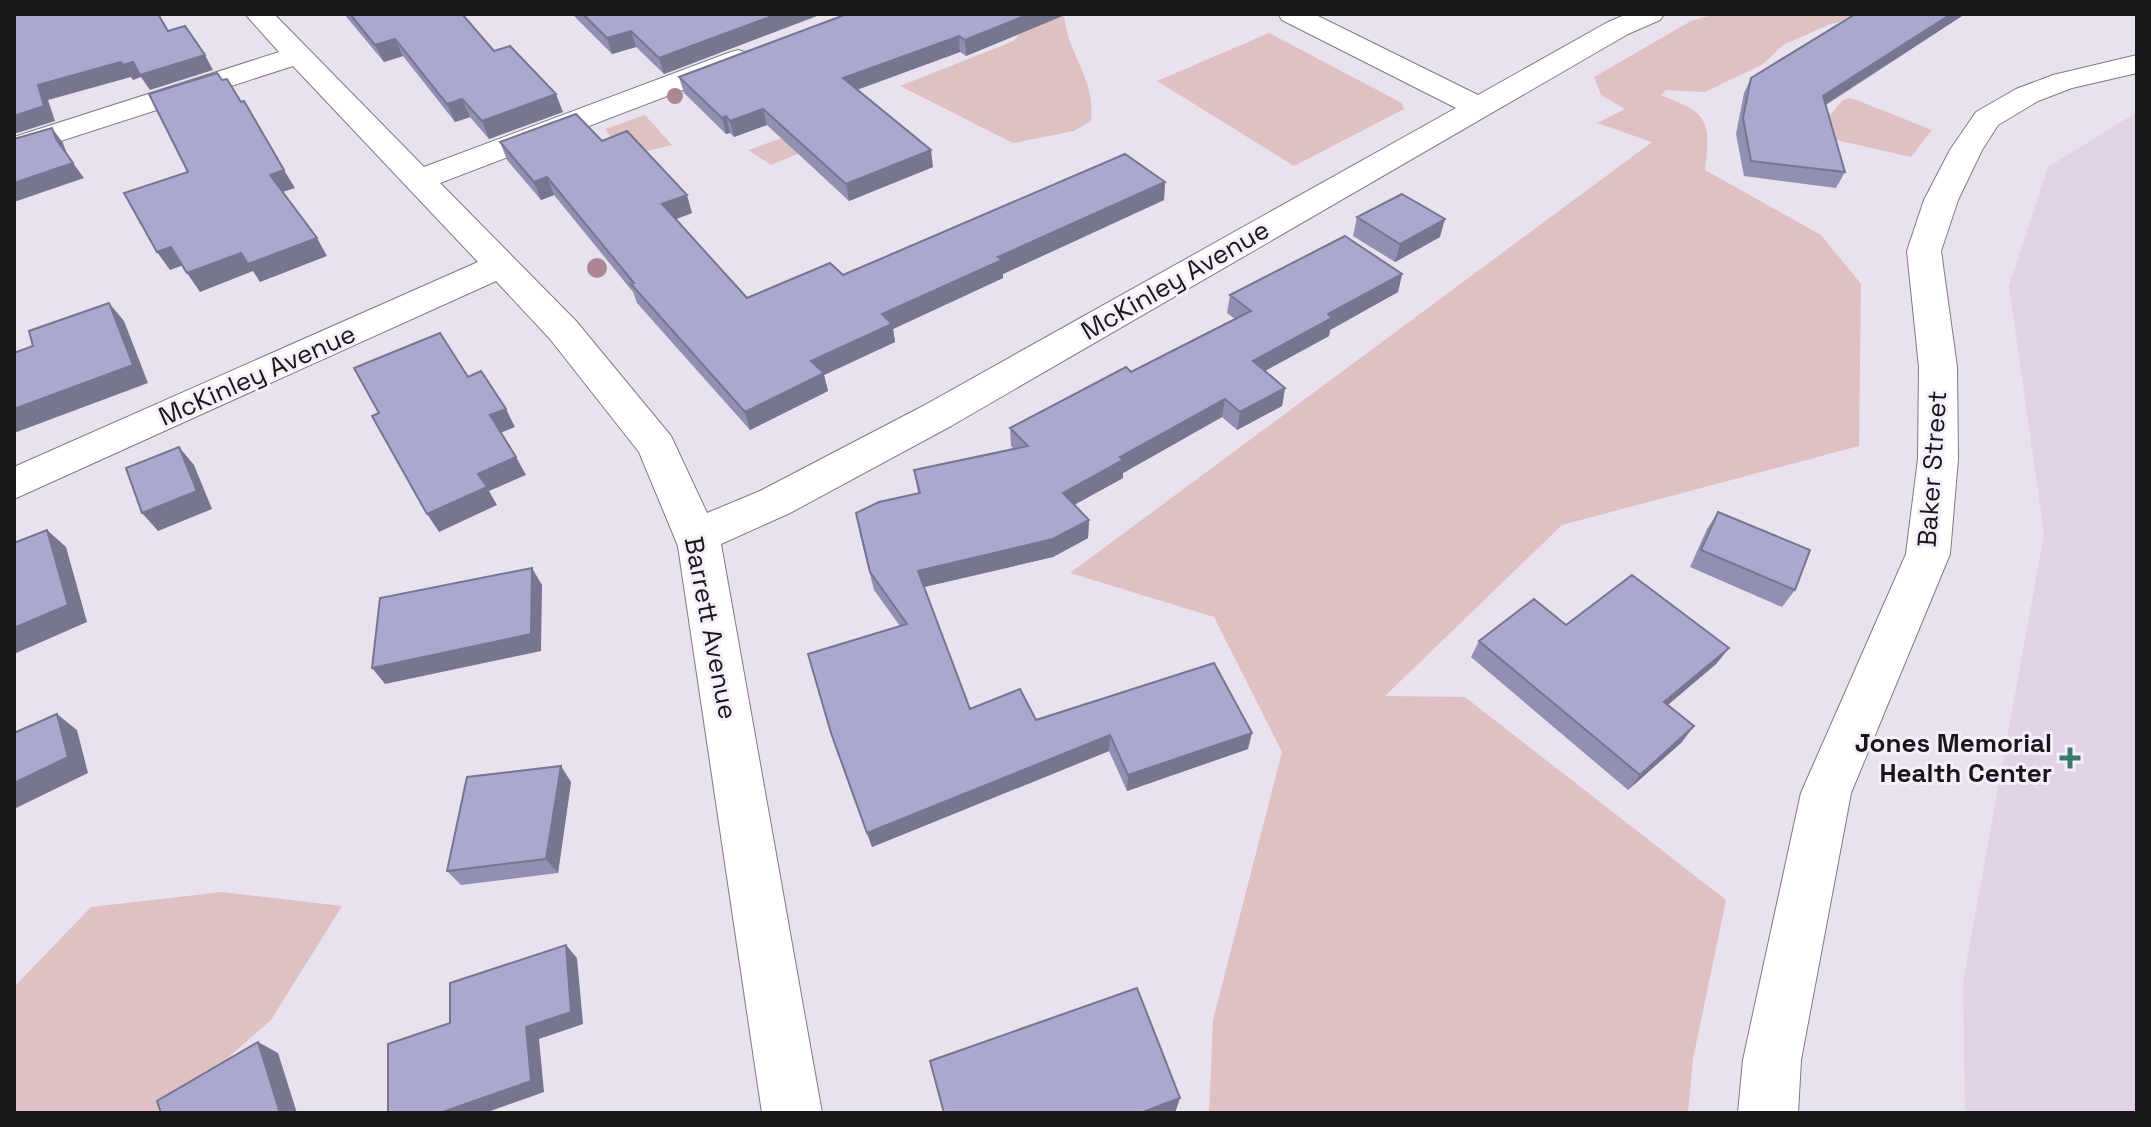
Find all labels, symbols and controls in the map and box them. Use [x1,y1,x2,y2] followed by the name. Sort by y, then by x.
[1075,212,1275,348] street label: McKinley Avenue
[153,316,361,434] street label: McKinley Avenue
[1910,390,1954,548] street label: Baker Street
[677,534,745,722] street label: Barrett Avenue
[1855,726,2052,790] place label: Jones Memorial Health Center
[2059,747,2081,769] marker: Jones Memorial Health Center

